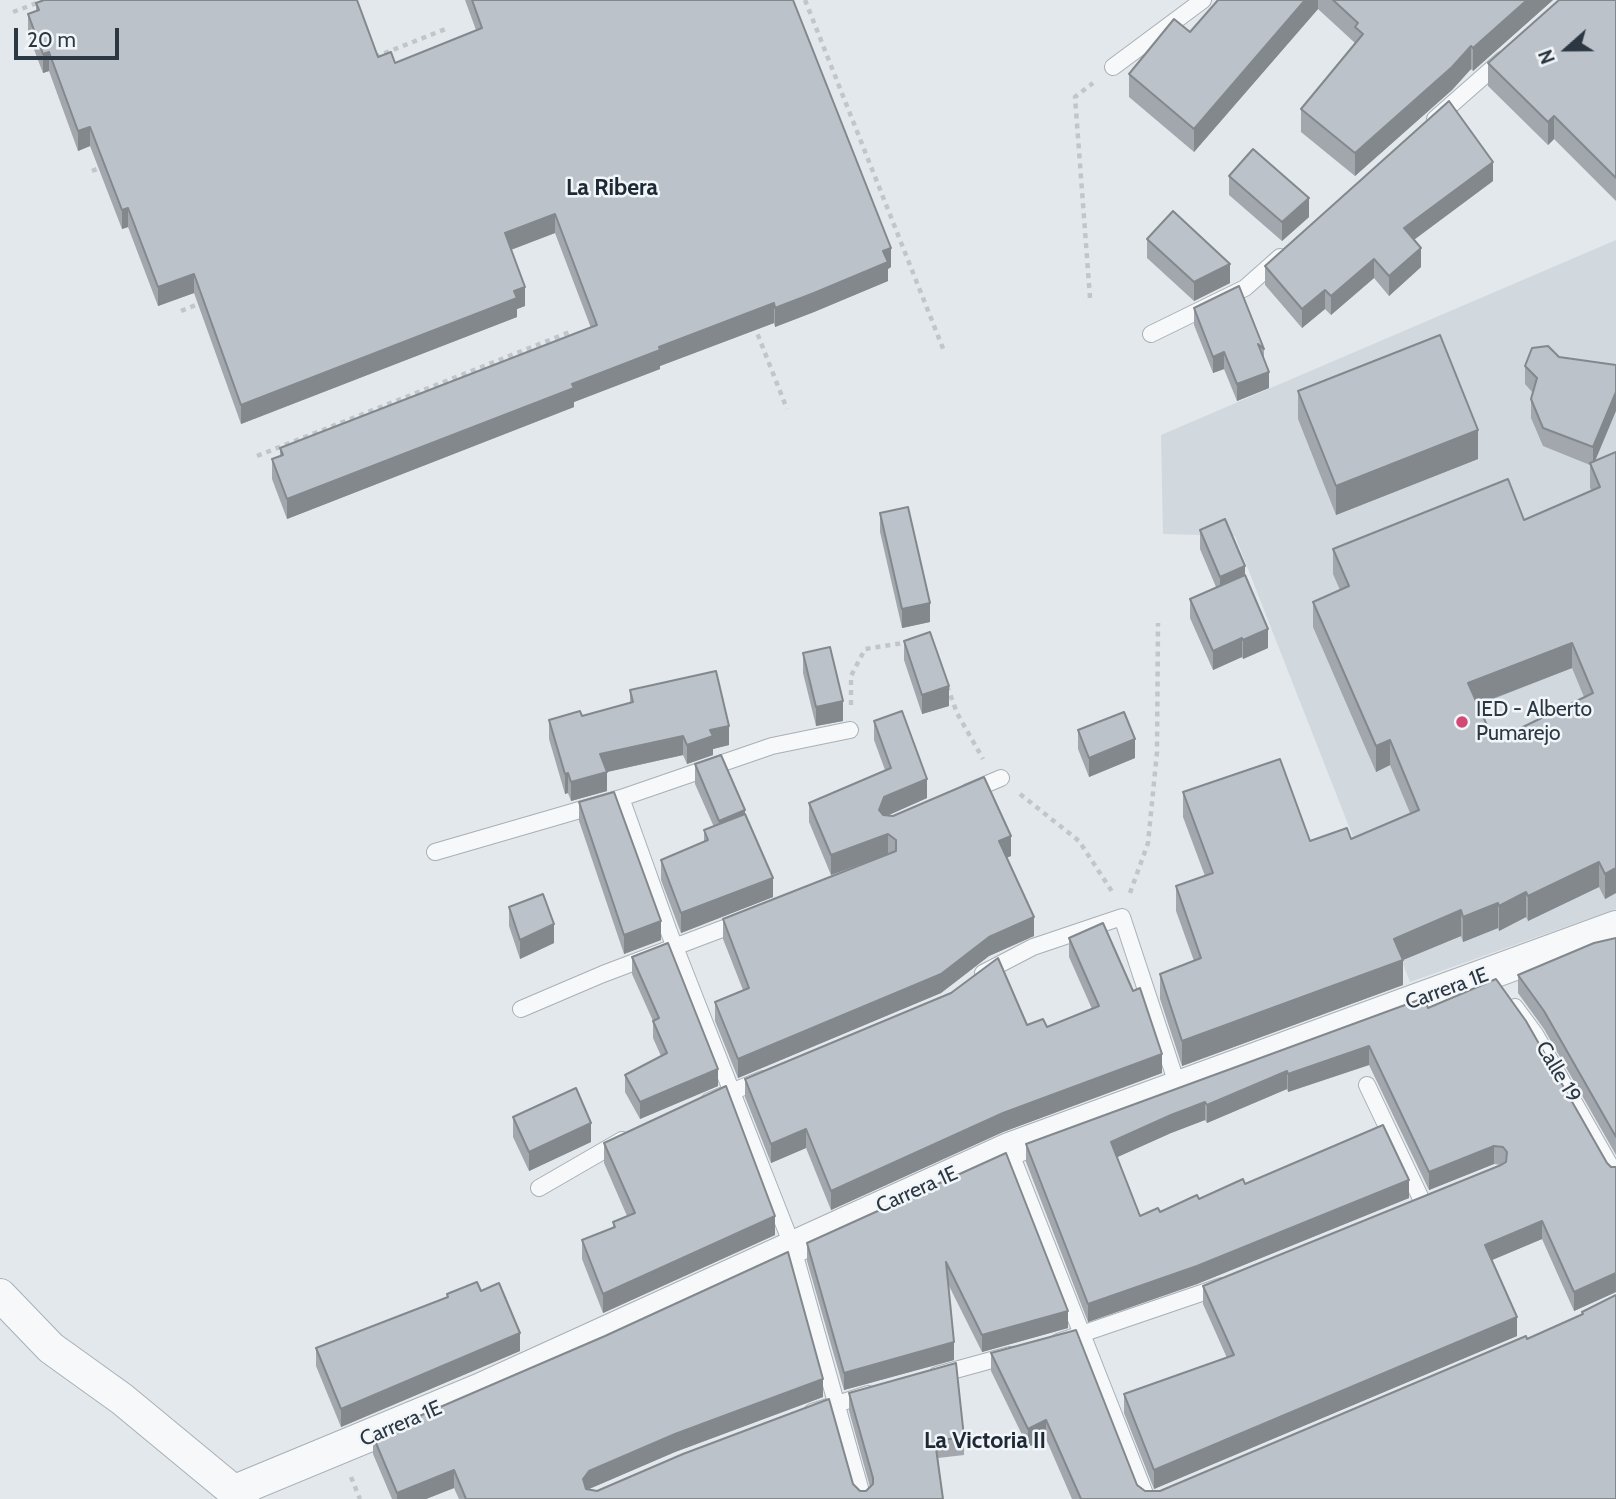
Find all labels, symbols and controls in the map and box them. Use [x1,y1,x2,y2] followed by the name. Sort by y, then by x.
[18,14,122,58] scale bar
[1532,14,1602,84] north arrow
[27,27,76,52] text: 20 m
[1534,46,1560,67] text: N
[566,174,658,202] district label: La Ribera
[1476,697,1592,747] place label: IED - Alberto Pumarejo
[1454,714,1470,730] marker: IED - Alberto Pumarejo
[1402,962,1492,1016] street label: Carrera 1E
[1530,1037,1586,1107] street label: Calle 19
[872,1161,962,1219] street label: Carrera 1E
[356,1395,446,1453] street label: Carrera 1E
[924,1427,1046,1455] district label: La Victoria II

